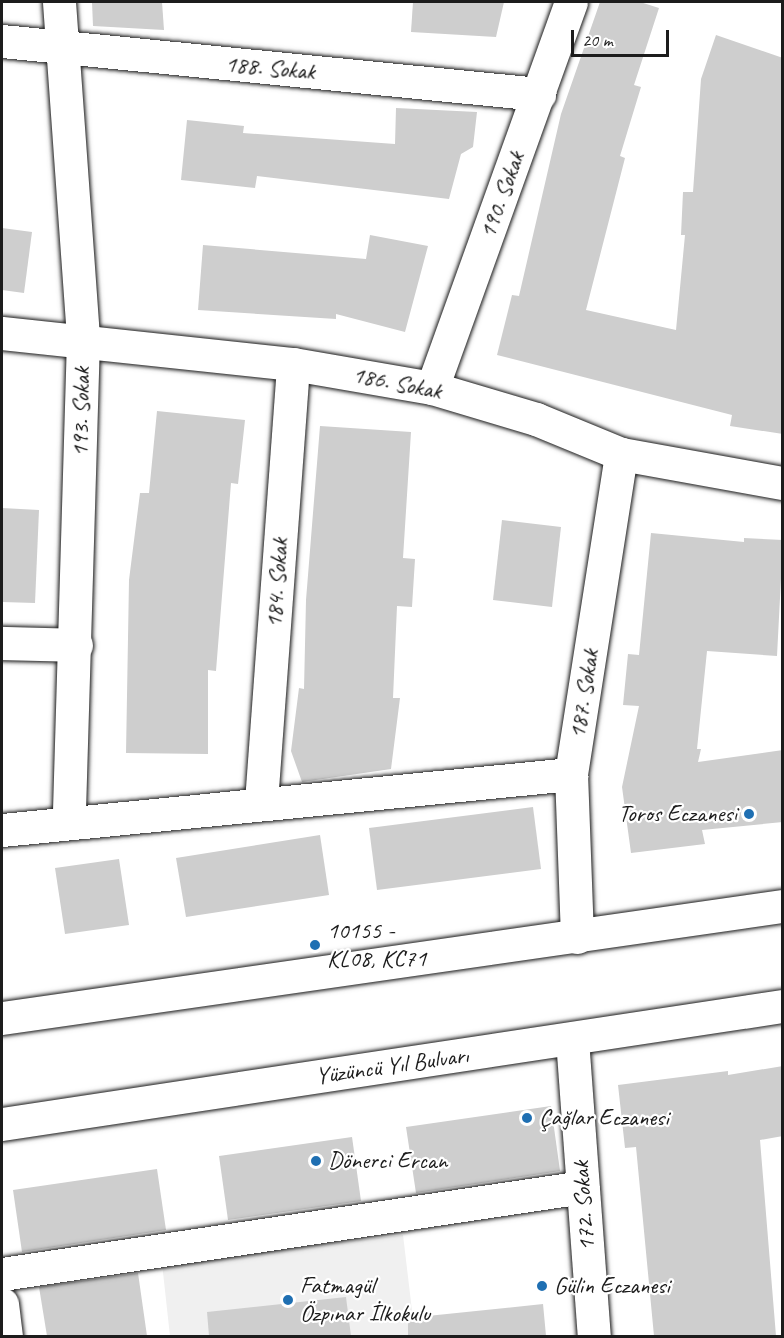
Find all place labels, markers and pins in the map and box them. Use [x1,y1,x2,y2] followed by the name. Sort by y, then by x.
[618,800,737,828] place label: Toros Eczanesi
[742,807,756,821] marker: Toros Eczanesi
[327,917,426,973] place label: 10155 - KL08, KC71
[308,938,322,952] marker: 10155 - KL08, KC71
[539,1104,669,1132] place label: Çağlar Eczanesi
[520,1111,534,1125] marker: Çağlar Eczanesi
[328,1147,448,1175] place label: Dönerci Ercan
[309,1154,323,1168] marker: Dönerci Ercan
[300,1272,430,1328] place label: Fatmagül Özpınar İlkokulu
[554,1272,670,1300] place label: Gülin Eczanesi
[535,1279,549,1293] marker: Gülin Eczanesi
[281,1293,295,1307] marker: Fatmagül Özpınar İlkokulu

